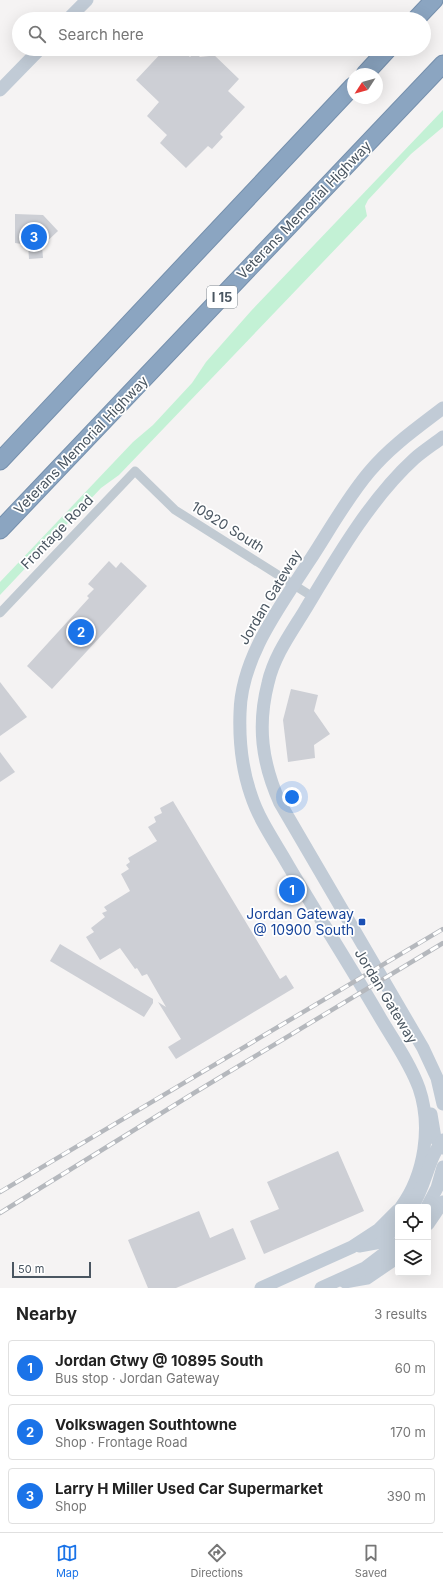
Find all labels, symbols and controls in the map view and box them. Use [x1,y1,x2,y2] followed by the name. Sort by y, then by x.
[12,12,431,56] search box
[26,23,48,45] icon: search
[58,25,144,44] text: Search here
[347,68,383,104] north arrow
[233,137,374,282] street label: Veterans Memorial Highway
[21,222,47,252] pin: 3
[207,286,237,308] road number: I 15
[10,372,151,517] street label: Veterans Memorial Highway
[17,491,96,572] street label: Frontage Road
[189,497,268,556] street label: 10920 South
[235,546,305,647] street label: Jordan Gateway
[68,617,94,647] pin: 2
[282,787,302,807] your location
[279,875,305,905] pin: 1
[246,905,354,938] place label: Jordan Gateway @ 10900 South
[357,917,367,927] marker: Jordan Gateway @ 10900 South
[351,945,422,1046] street label: Jordan Gateway
[395,1204,431,1276] map controls
[395,1204,431,1240] button: locate
[395,1240,431,1276] button: layers
[12,1260,91,1279] scale bar
[18,1262,44,1276] text: 50 m
[16,1304,77,1324] text: Nearby
[374,1306,427,1322] text: 3 results
[55,1351,263,1370] text: Jordan Gtwy @ 10895 South
[27,1360,33,1376] text: 1
[395,1360,426,1376] text: 60 m
[55,1370,220,1386] text: Bus stop · Jordan Gateway
[55,1415,237,1434] text: Volkswagen Southtowne
[26,1424,34,1440] text: 2
[390,1424,426,1440] text: 170 m
[55,1434,187,1450] text: Shop · Frontage Road
[55,1479,323,1498] text: Larry H Miller Used Car Supermarket
[26,1488,34,1504] text: 3
[387,1488,426,1504] text: 390 m
[55,1498,87,1514] text: Shop
[56,1542,79,1580] tab: Map
[191,1542,243,1580] tab: Directions
[355,1542,387,1580] tab: Saved

